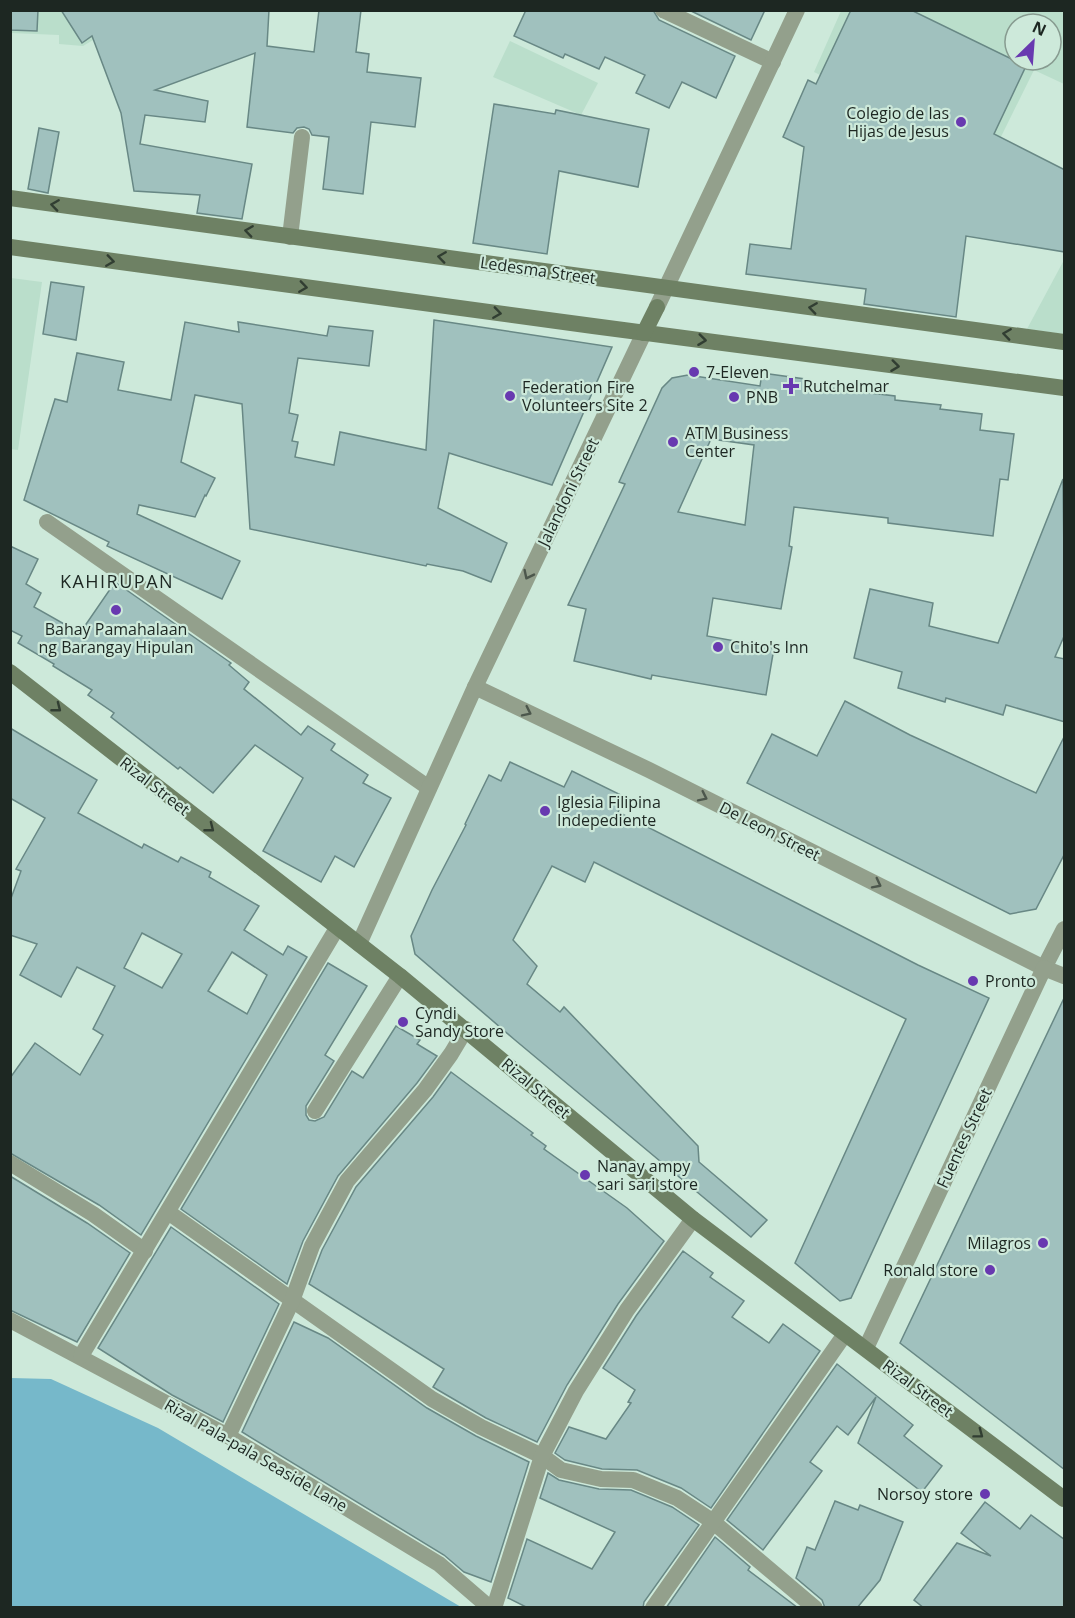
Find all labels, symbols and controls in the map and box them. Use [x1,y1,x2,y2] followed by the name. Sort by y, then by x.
[1003,12,1063,72] north arrow
[1029,16,1050,41] text: N
[846,102,949,142] place label: Colegio de las Hijas de Jesus
[954,115,968,129] marker: Colegio de las Hijas de Jesus
[51,199,60,211] one-way arrow
[244,225,253,237] one-way arrow
[479,251,597,289] street label: Ledesma Street
[437,252,446,264] one-way arrow
[105,254,115,266] one-way arrow
[299,280,308,292] one-way arrow
[809,302,818,315] one-way arrow
[492,307,501,319] one-way arrow
[1002,329,1011,341] one-way arrow
[697,334,706,346] one-way arrow
[891,359,900,371] one-way arrow
[706,361,769,383] place label: 7-Eleven
[687,365,701,379] marker: 7-Eleven
[803,375,890,397] place label: Rutchelmar
[522,376,648,416] place label: Federation Fire Volunteers Site 2
[784,379,798,393] marker: Rutchelmar
[746,386,778,408] place label: PNB
[503,389,517,403] marker: Federation Fire Volunteers Site 2
[727,390,741,404] marker: PNB
[685,422,788,462] place label: ATM Business Center
[531,434,604,552] street label: Jalandoni Street
[666,435,680,449] marker: ATM Business Center
[60,569,174,593] district label: KAHIRUPAN
[524,569,535,580] one-way arrow
[109,603,123,617] marker: Bahay Pamahalaan ng Barangay Hipulan
[38,618,194,658] place label: Bahay Pamahalaan ng Barangay Hipulan
[730,636,809,658] place label: Chito's Inn
[711,640,725,654] marker: Chito's Inn
[50,701,61,712] one-way arrow
[521,705,532,717] one-way arrow
[115,752,195,820] street label: Rizal Street
[696,790,707,802] one-way arrow
[557,791,661,831] place label: Iglesia Filipina Indepediente
[716,796,824,866] street label: De Leon Street
[538,804,552,818] marker: Iglesia Filipina Indepediente
[203,821,214,832] one-way arrow
[871,877,882,889] one-way arrow
[985,970,1036,992] place label: Pronto
[966,974,980,988] marker: Pronto
[415,1002,504,1042] place label: Cyndi Sandy Store
[396,1015,410,1029] marker: Cyndi Sandy Store
[497,1053,575,1123] street label: Rizal Street
[931,1084,997,1192] street label: Fuentes Street
[597,1155,698,1195] place label: Nanay ampy sari sari store
[578,1168,592,1182] marker: Nanay ampy sari sari store
[967,1232,1031,1254] place label: Milagros
[1036,1236,1050,1250] marker: Milagros
[883,1259,978,1281] place label: Ronald store
[983,1263,997,1277] marker: Ronald store
[878,1354,958,1422] street label: Rizal Street
[160,1393,352,1517] street label: Rizal Pala-pala Seaside Lane
[972,1427,983,1438] one-way arrow
[877,1483,973,1505] place label: Norsoy store
[978,1487,992,1501] marker: Norsoy store

